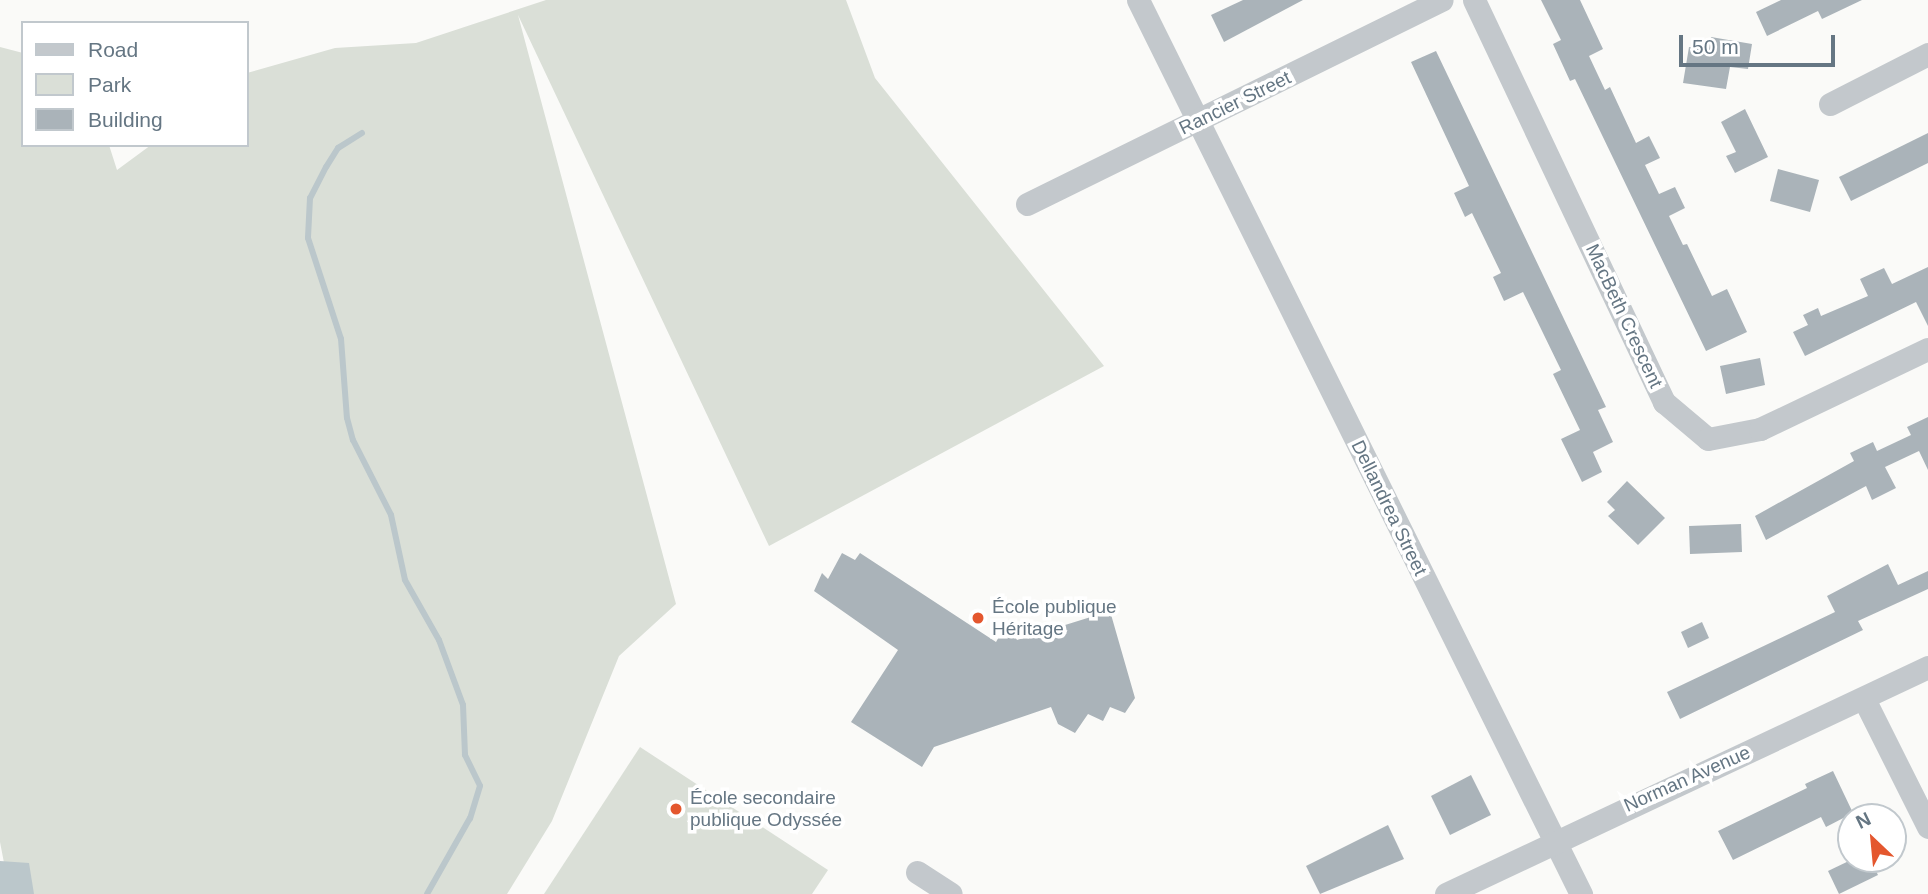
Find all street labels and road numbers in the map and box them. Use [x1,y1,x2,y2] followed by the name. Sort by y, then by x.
[1175,66,1295,140] street label: Rancier Street
[1581,240,1667,392] street label: MacBeth Crescent
[1346,437,1432,579] street label: Dellandrea Street
[1620,741,1754,817] street label: Norman Avenue

